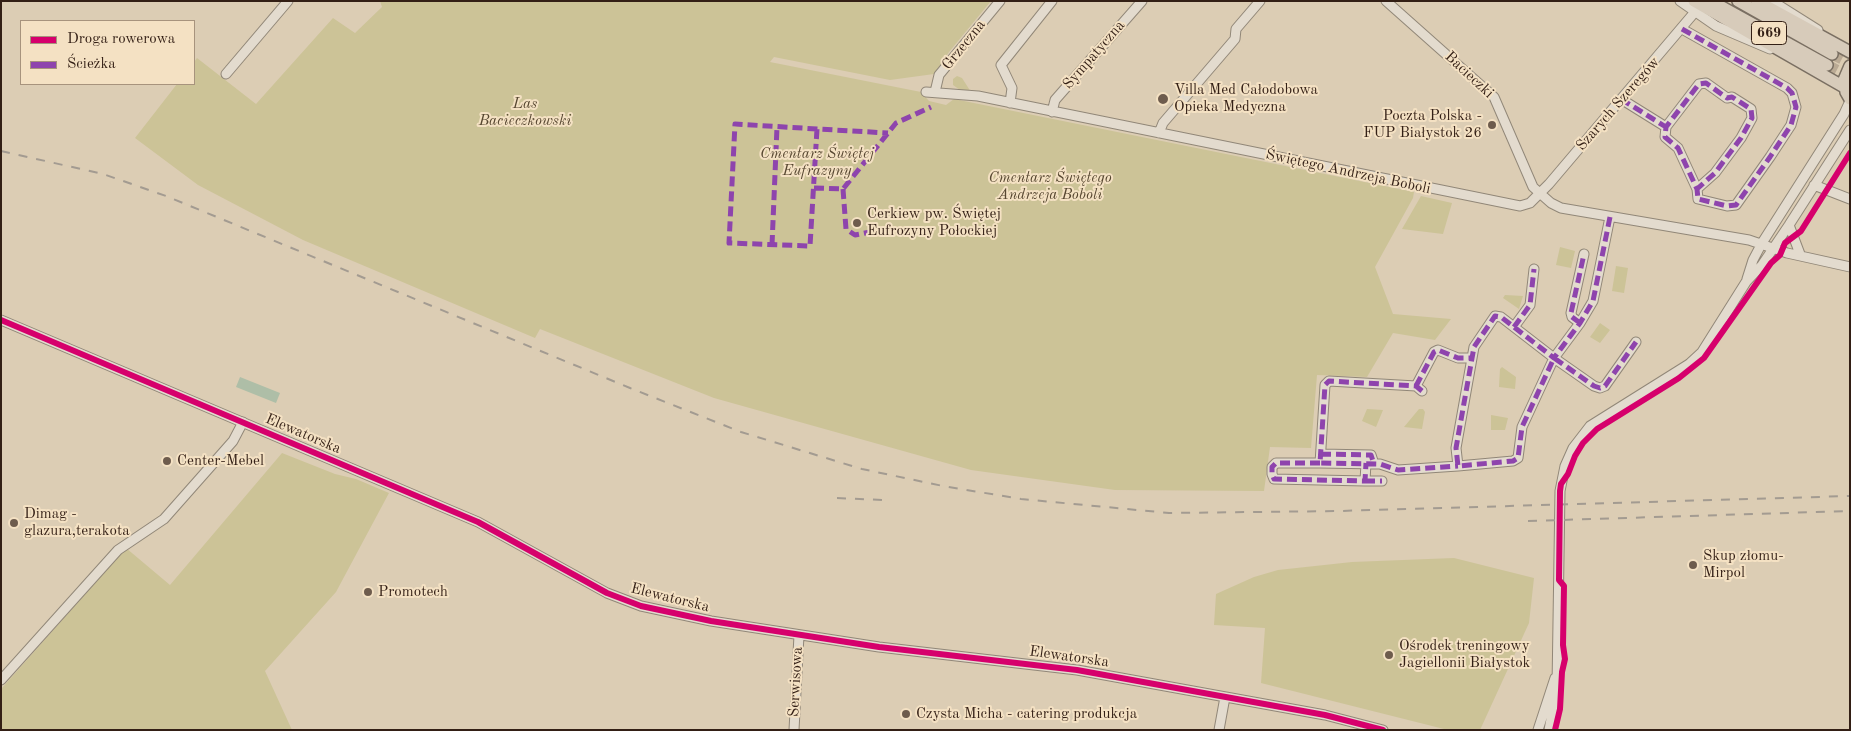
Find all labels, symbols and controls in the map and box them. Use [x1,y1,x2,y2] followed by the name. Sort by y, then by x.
[938,16,990,74] street label: Grzeczna
[1059,17,1129,93] street label: Sympatyczna
[20,20,195,85] legend
[1752,22,1786,44] road number: 669
[67,32,175,47] text: Droga rowerowa
[1441,48,1497,102] street label: Bacieczki
[1572,53,1664,155] street label: Szarych Szeregów
[67,57,116,72] text: Ścieżka
[1174,81,1318,116] place label: Villa Med Całodobowa Opieka Medyczna
[1156,92,1170,106] marker: Villa Med Całodobowa Opieka Medyczna
[479,95,571,130] park label: Las Bacieczkowski
[1363,107,1482,142] place label: Poczta Polska - FUP Białystok 26
[1486,119,1498,131] marker: Poczta Polska - FUP Białystok 26
[760,145,874,180] park label: Cmentarz Świętej Eufrazyny
[1264,146,1432,198] street label: Świętego Andrzeja Boboli
[988,169,1112,204] park label: Cmentarz Świętego Andrzeja Boboli
[867,205,1001,240] place label: Cerkiew pw. Świętej Eufrozyny Połockiej
[851,217,863,229] marker: Cerkiew pw. Świętej Eufrozyny Połockiej
[262,410,344,458] street label: Elewatorska
[177,452,264,470] place label: Center-Mebel
[161,455,173,467] marker: Center-Mebel
[24,505,130,540] place label: Dimag - glazura,terakota
[8,517,20,529] marker: Dimag - glazura,terakota
[1703,547,1784,582] place label: Skup złomu- Mirpol
[1687,559,1699,571] marker: Skup złomu- Mirpol
[629,580,711,616] street label: Elewatorska
[378,583,448,601] place label: Promotech
[362,586,374,598] marker: Promotech
[1399,637,1530,672] place label: Ośrodek treningowy Jagiellonii Białystok
[1028,642,1110,672] street label: Elewatorska
[785,646,807,718] street label: Serwisowa
[1383,649,1395,661] marker: Ośrodek treningowy Jagiellonii Białystok
[916,705,1137,723] place label: Czysta Micha - catering produkcja
[900,708,912,720] marker: Czysta Micha - catering produkcja

